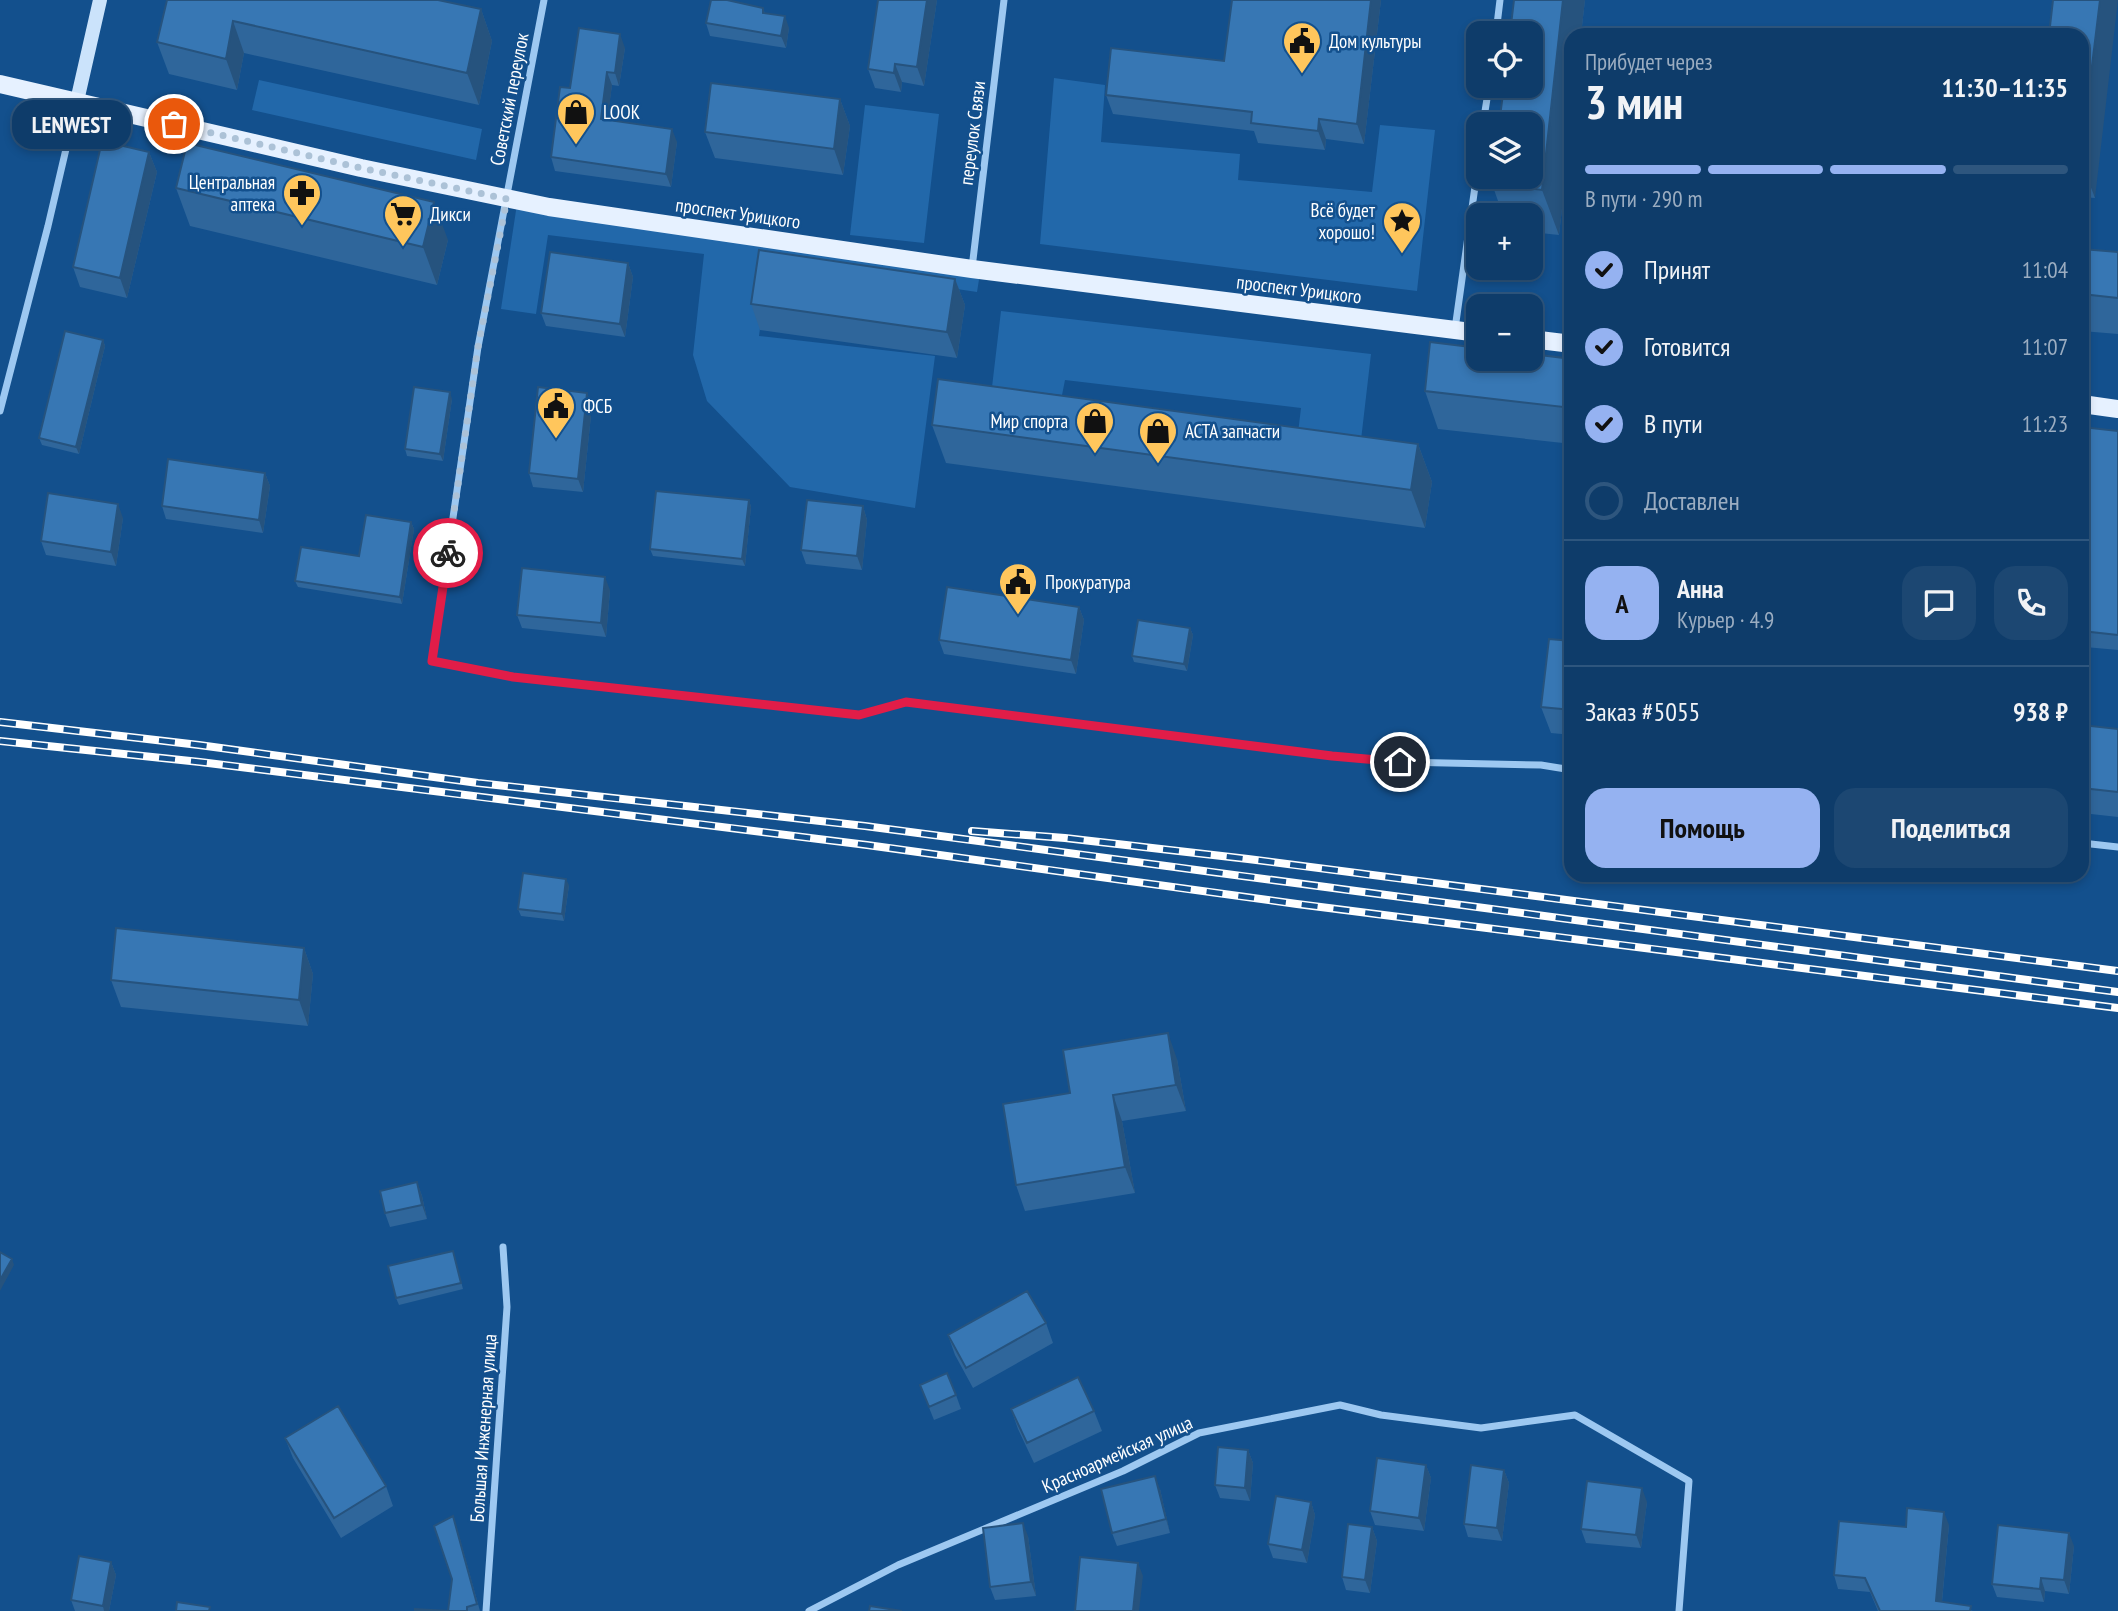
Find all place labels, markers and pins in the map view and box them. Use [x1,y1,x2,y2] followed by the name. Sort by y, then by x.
[1281,20,1323,75] public building icon: Дом культуры
[1329,29,1421,53] place label: Дом культуры
[555,91,597,146] shop icon: LOOK
[144,94,204,154] pin
[13,100,132,148] callout: LENWEST
[603,100,640,124] place label: LOOK
[189,170,275,216] place label: Центральная аптека
[281,172,323,227] pharmacy icon: Центральная аптека
[382,193,424,248] supermarket icon: Дикси
[1311,198,1376,244] place label: Всё будет хорошо!
[1381,200,1423,255] place icon: Всё будет хорошо!
[430,202,471,226] place label: Дикси
[535,385,577,440] public building icon: ФСБ
[583,394,612,418] place label: ФСБ
[1074,400,1116,455] shop icon: Мир спорта
[990,409,1068,433] place label: Мир спорта
[1137,410,1179,465] shop icon: АСТА запчасти
[1185,419,1280,443] place label: АСТА запчасти
[997,561,1039,616] public building icon: Прокуратура
[1045,570,1131,594] place label: Прокуратура
[1370,732,1430,792] pin

